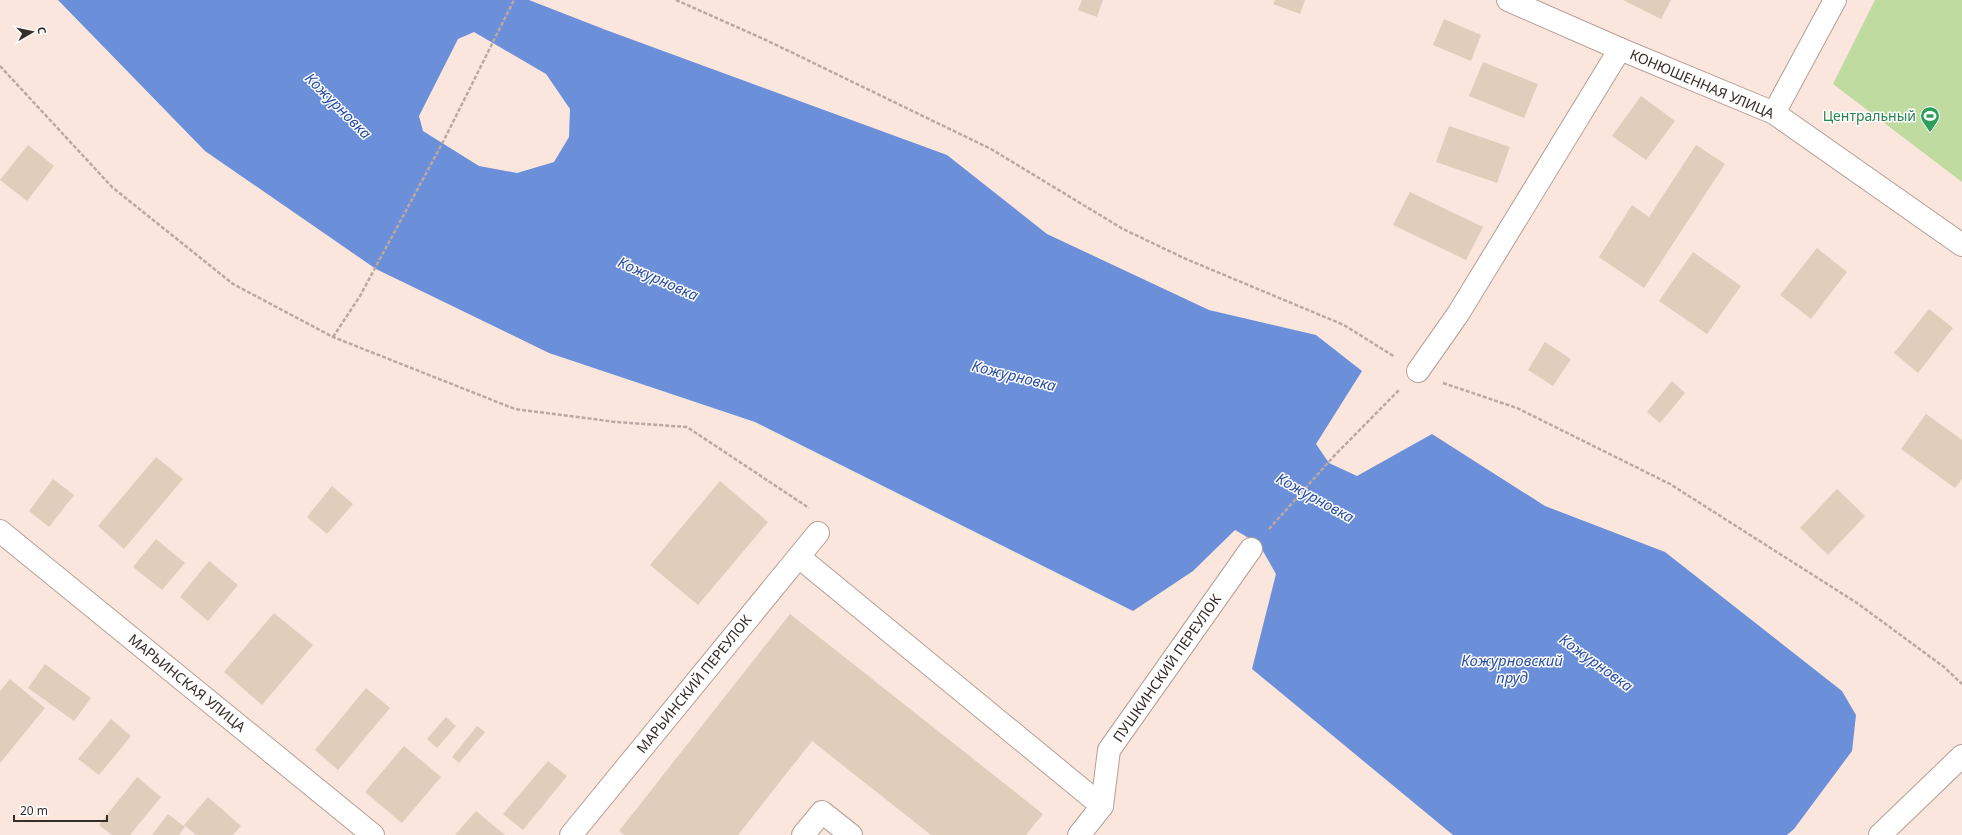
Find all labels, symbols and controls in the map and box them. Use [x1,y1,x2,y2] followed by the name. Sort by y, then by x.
[12,12,52,52] north arrow
[34,26,50,35] text: С
[1627,44,1777,123] street label: КОНЮШЕННАЯ УЛИЦА
[301,68,377,143] water label: Кожурновка
[1919,105,1941,133] sports icon: Центральный
[1823,106,1916,125] place label: Центральный
[615,251,702,305] water label: Кожурновка
[970,355,1059,395] water label: Кожурновка
[1273,468,1358,527] water label: Кожурновка
[1108,590,1225,745] street label: ПУШКИНСКИЙ ПЕРЕУЛОК
[632,610,756,757] street label: МАРЬИНСКИЙ ПЕРЕУЛОК
[125,629,250,736] street label: МАРЬИНСКАЯ УЛИЦА
[1556,629,1638,696] water label: Кожурновка
[1461,650,1563,687] water label: Кожурновский пруд
[14,797,107,823] scale bar
[20,802,48,819] text: 20 m

